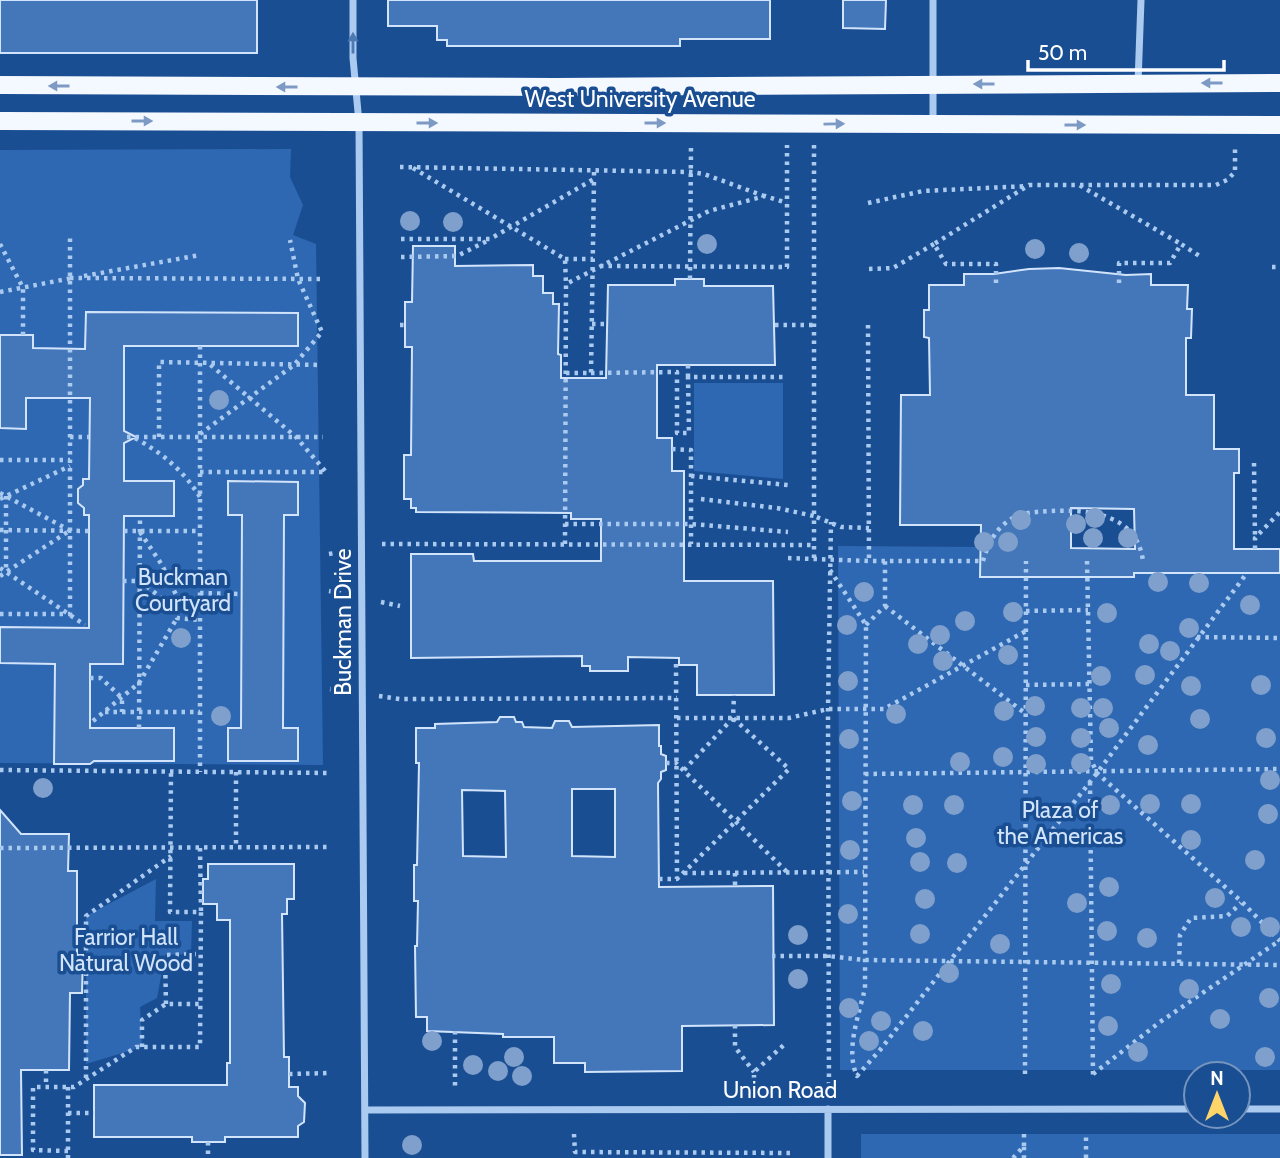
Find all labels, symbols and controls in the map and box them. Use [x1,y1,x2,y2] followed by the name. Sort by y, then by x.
[1028,28,1224,72] scale bar
[347,32,359,54] one-way arrow
[1038,40,1087,65] text: 50 m
[1201,77,1223,89] one-way arrow
[973,78,995,90] one-way arrow
[48,80,70,92] one-way arrow
[275,81,297,93] one-way arrow
[524,85,756,113] street label: West University Avenue
[131,115,153,127] one-way arrow
[417,117,439,129] one-way arrow
[644,117,666,129] one-way arrow
[824,118,846,130] one-way arrow
[1064,119,1086,131] one-way arrow
[329,548,357,696] street label: Buckman Drive
[135,563,231,617] park label: Buckman Courtyard
[997,796,1123,850] park label: Plaza of the Americas
[59,923,193,977] park label: Farrior Hall Natural Wood
[1182,1060,1252,1130] north arrow
[1210,1067,1224,1090] text: N
[723,1076,837,1104] street label: Union Road

